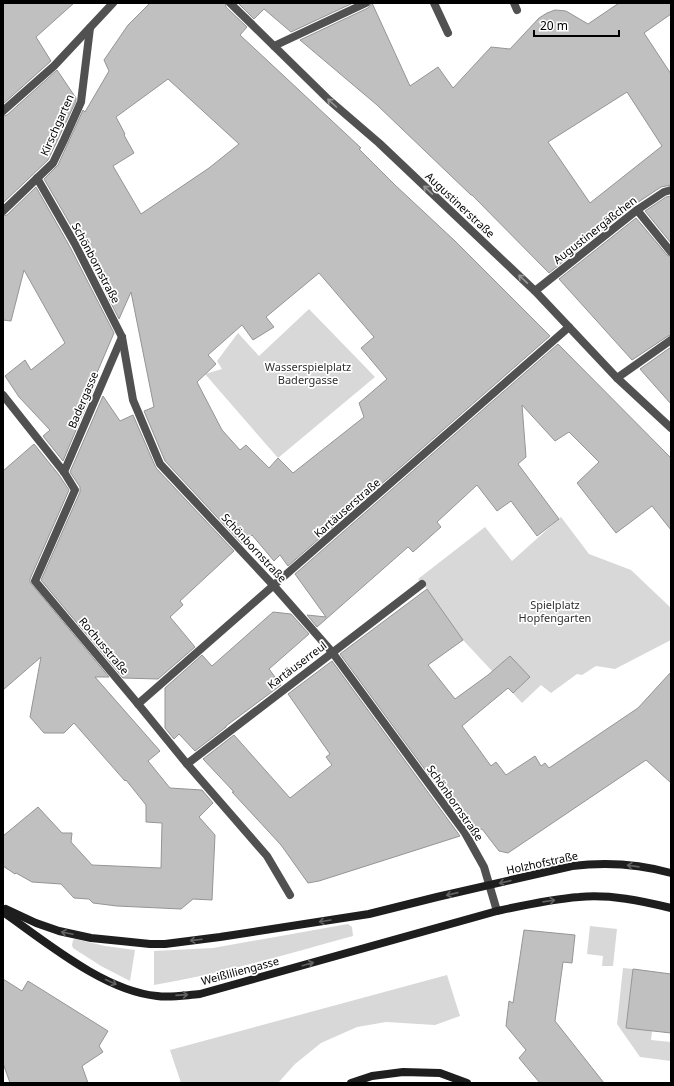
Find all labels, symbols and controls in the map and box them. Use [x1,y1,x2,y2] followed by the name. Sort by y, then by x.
[534,12,619,38] scale bar
[540,17,568,34] text: 20 m
[36,92,77,158] street label: Kirschgarten
[327,98,337,107] one-way arrow
[422,168,498,241] street label: Augustinerstraße
[423,185,433,195] one-way arrow
[550,192,639,267] street label: Augustinergäßchen
[69,220,124,306] street label: Schönbornstraße
[518,274,528,284] one-way arrow
[265,359,351,387] park label: Wasserspielplatz Badergasse
[64,369,101,431] street label: Badergasse
[310,475,383,541] street label: Kartäuserstraße
[218,510,290,585] street label: Schönbornstraße
[519,597,591,625] park label: Spielplatz Hopfengarten
[76,614,133,678] street label: Rochusstraße
[264,637,329,692] street label: Kartäuserreul
[424,762,487,844] street label: Schönbornstraße
[505,848,579,877] street label: Holzhofstraße
[627,862,640,870] one-way arrow
[499,879,512,886] one-way arrow
[446,890,459,898] one-way arrow
[542,897,555,905] one-way arrow
[319,917,332,925] one-way arrow
[61,928,74,936] one-way arrow
[190,936,203,944] one-way arrow
[199,953,280,988] street label: Weißliliengasse
[301,960,314,967] one-way arrow
[104,979,116,986] one-way arrow
[175,992,188,999] one-way arrow

